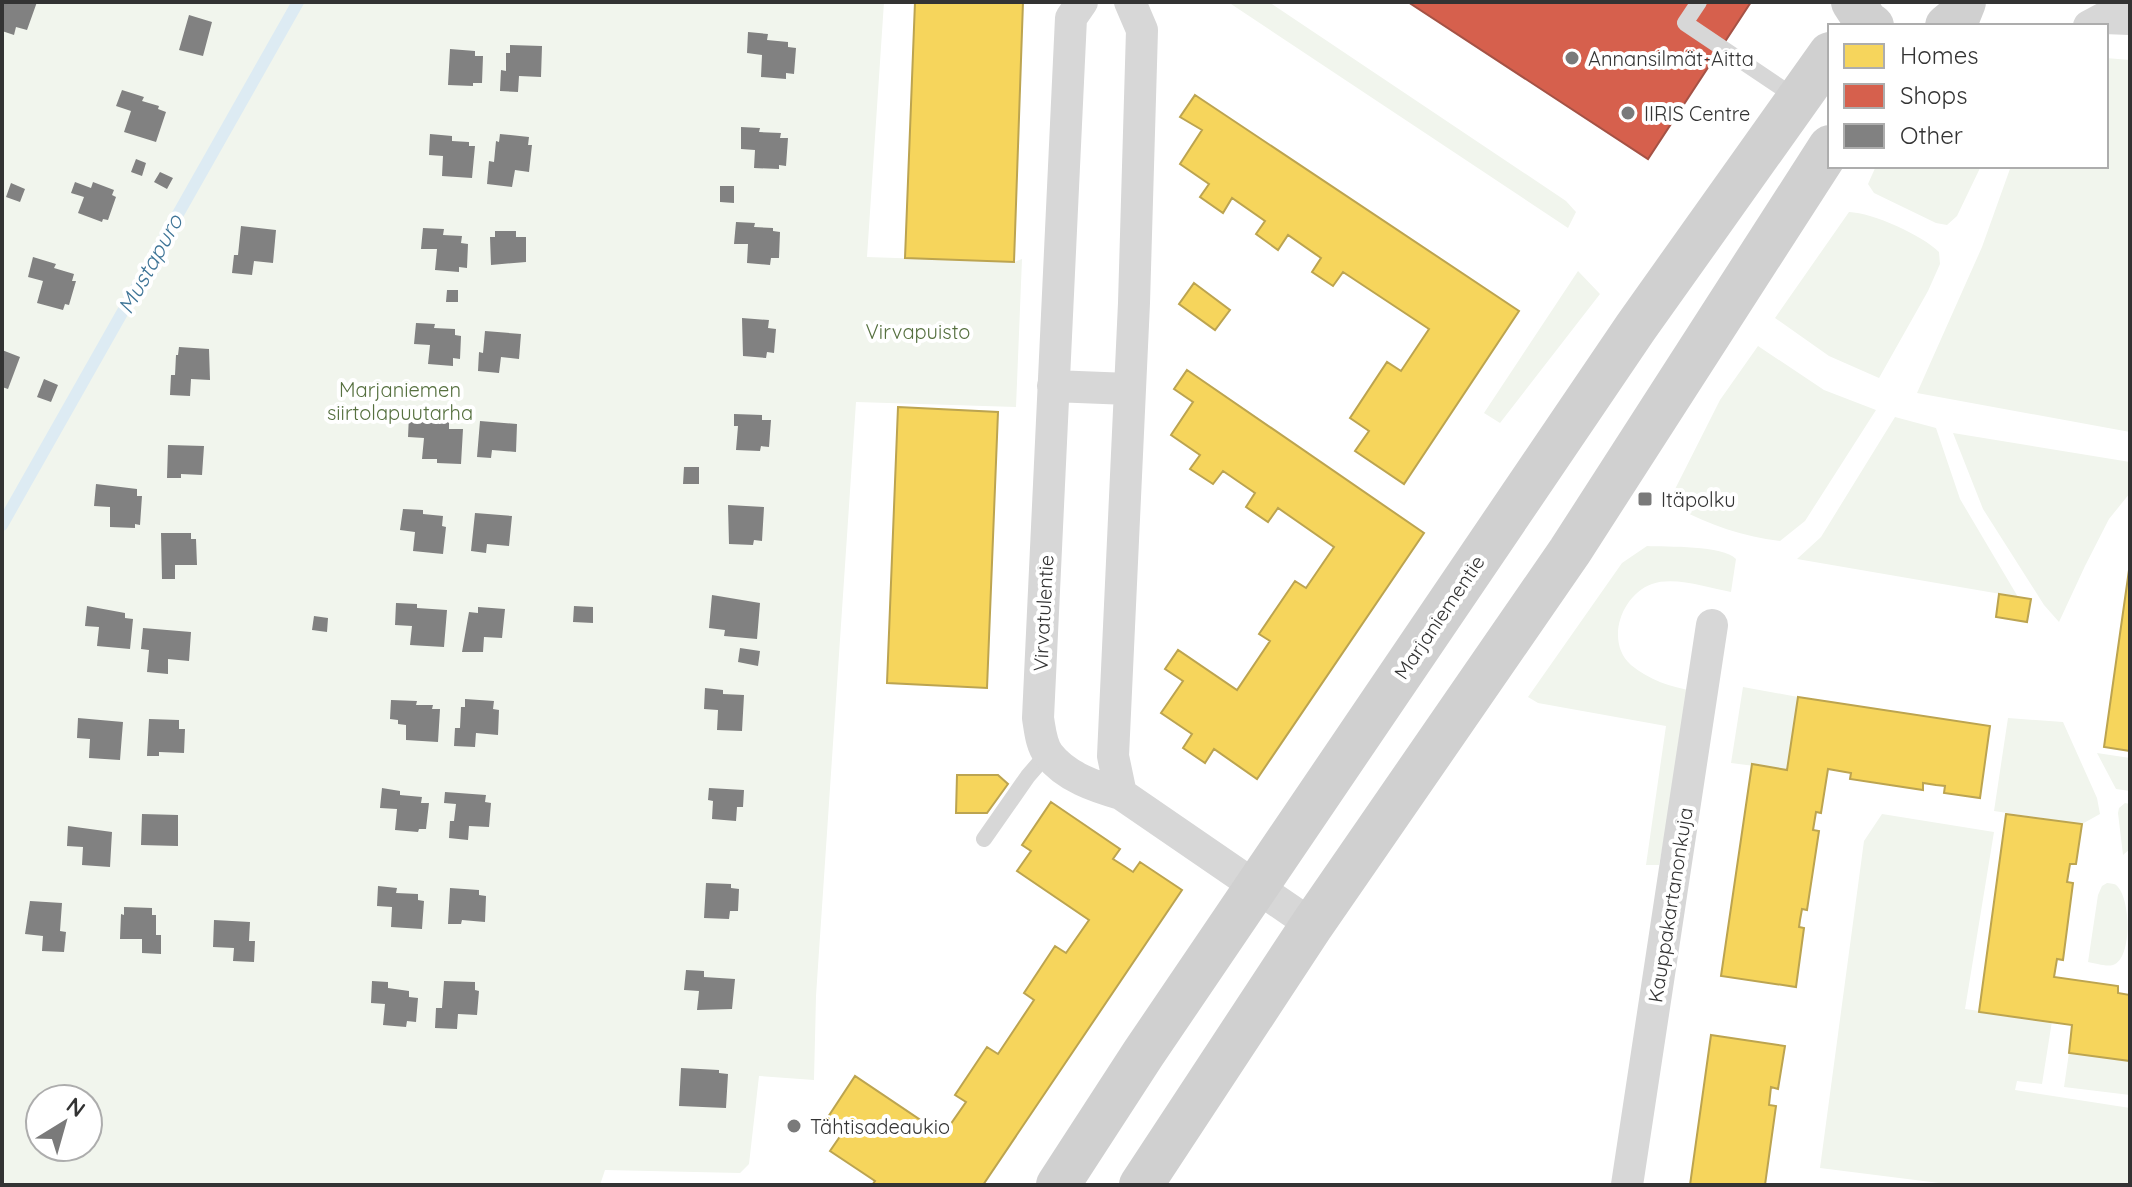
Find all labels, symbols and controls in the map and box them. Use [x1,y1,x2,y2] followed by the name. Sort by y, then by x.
[1828,24,2108,168] legend
[1900,40,1978,70] text: Homes
[1588,46,1754,71] place label: Annansilmät-Aitta
[1563,49,1581,67] marker: Annansilmät-Aitta
[1900,80,1967,110] text: Shops
[1644,101,1750,126] place label: IIRIS Centre
[1619,104,1637,122] marker: IIRIS Centre
[1900,120,1963,150] text: Other
[111,208,189,318] water label: Mustapuro
[866,319,970,344] park label: Virvapuisto
[327,377,473,425] park label: Marjaniemen siirtolapuutarha
[1661,487,1736,512] place label: Itäpolku
[1636,490,1654,508] marker: Itäpolku
[1388,550,1490,684] street label: Marjaniementie
[1027,554,1059,672] street label: Virvatulentie
[1642,806,1698,1004] street label: Kauppakartanonkuja
[24,1083,104,1163] north arrow
[61,1091,91,1123] text: N
[810,1114,950,1139] place label: Tähtisadeaukio
[785,1117,803,1135] marker: Tähtisadeaukio

